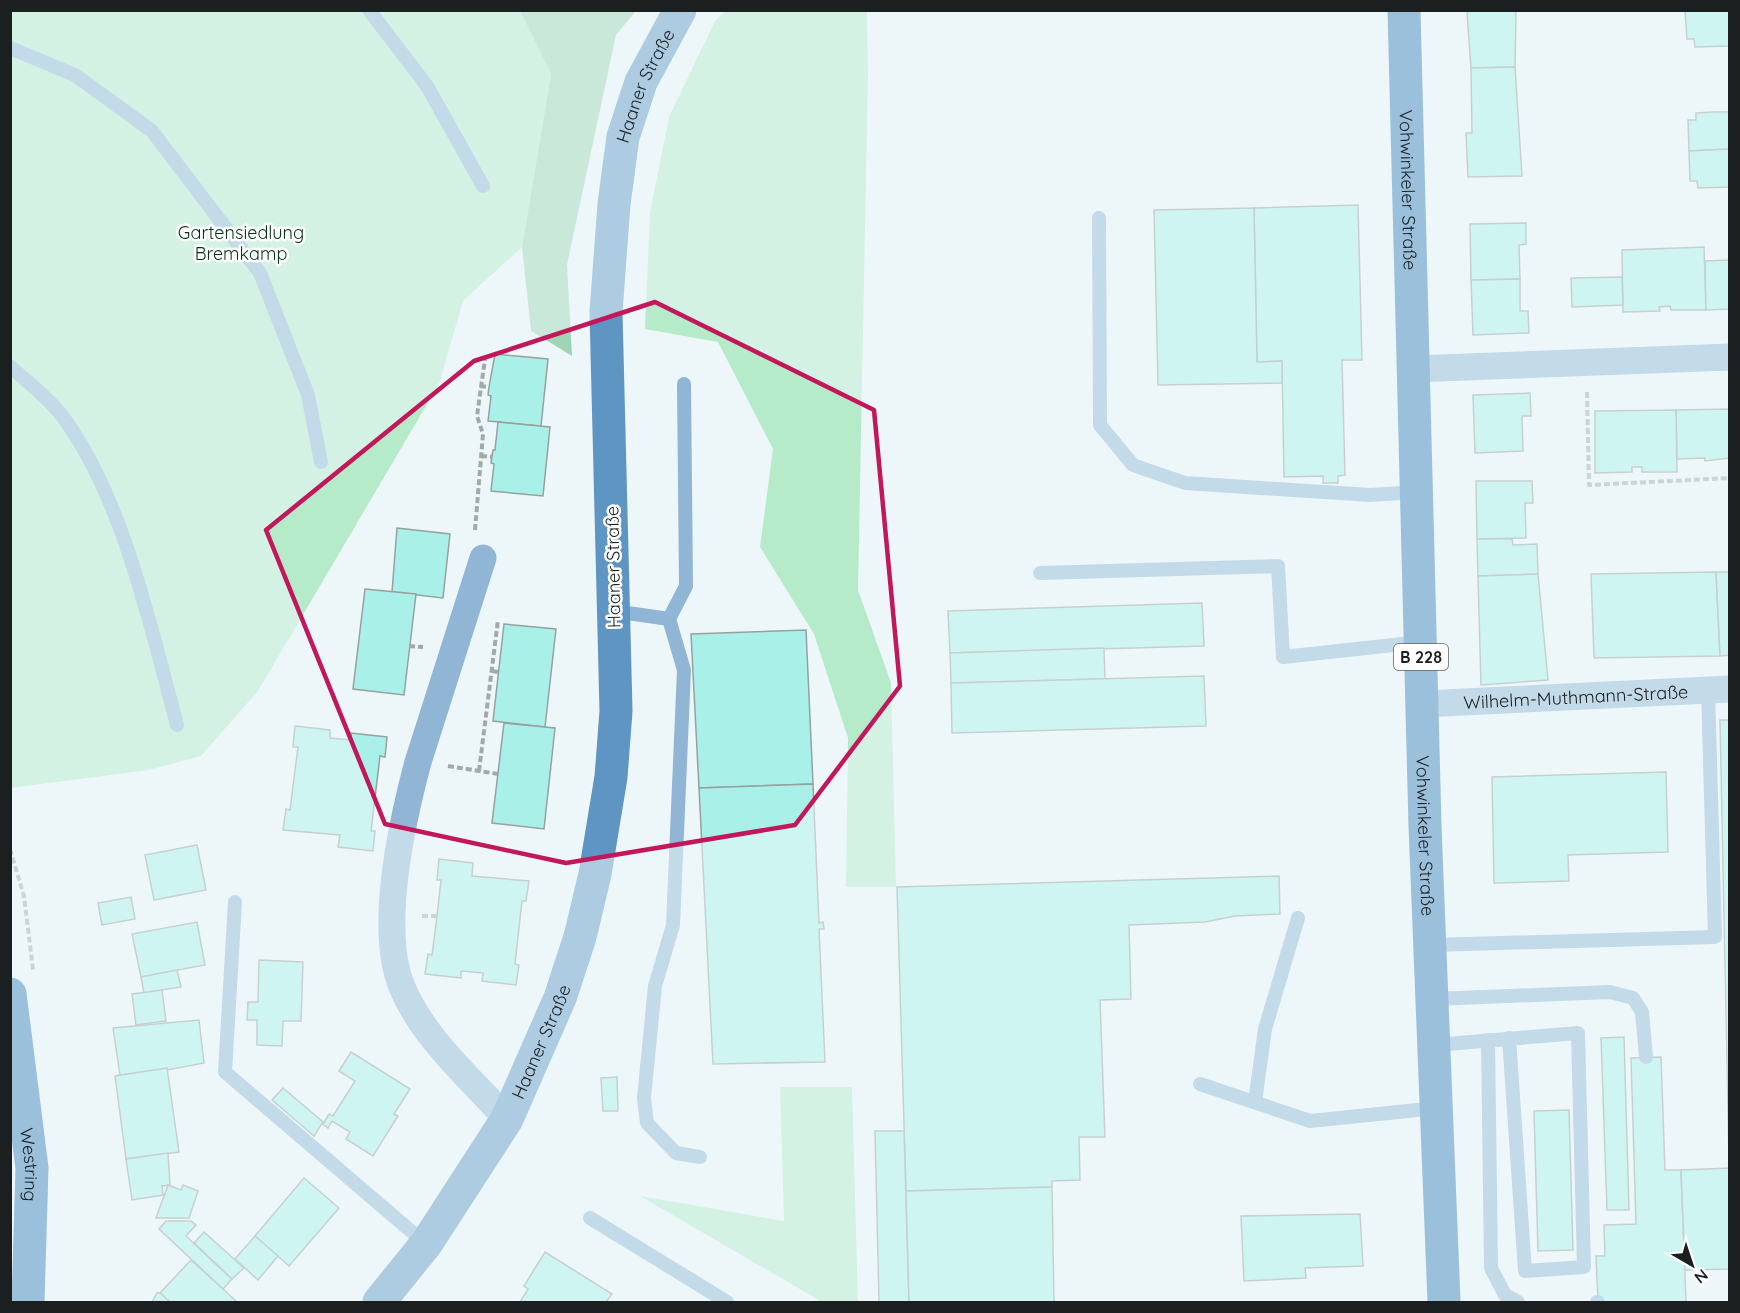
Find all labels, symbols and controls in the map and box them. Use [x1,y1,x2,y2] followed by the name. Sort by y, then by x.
[610,25,679,146] street label: Haaner Straße
[1395,109,1422,271] street label: Vohwinkeler Straße
[178,221,304,265] park label: Gartensiedlung Bremkamp
[600,506,626,628] street label: Haaner Straße
[1394,644,1448,670] road number: B 228
[1463,680,1689,714] street label: Wilhelm-Muthmann-Straße
[1412,755,1440,917] street label: Vohwinkeler Straße
[506,982,575,1102] street label: Haaner Straße
[16,1126,44,1202] street label: Westring
[1662,1235,1722,1295] north arrow
[1691,1265,1712,1288] text: N

